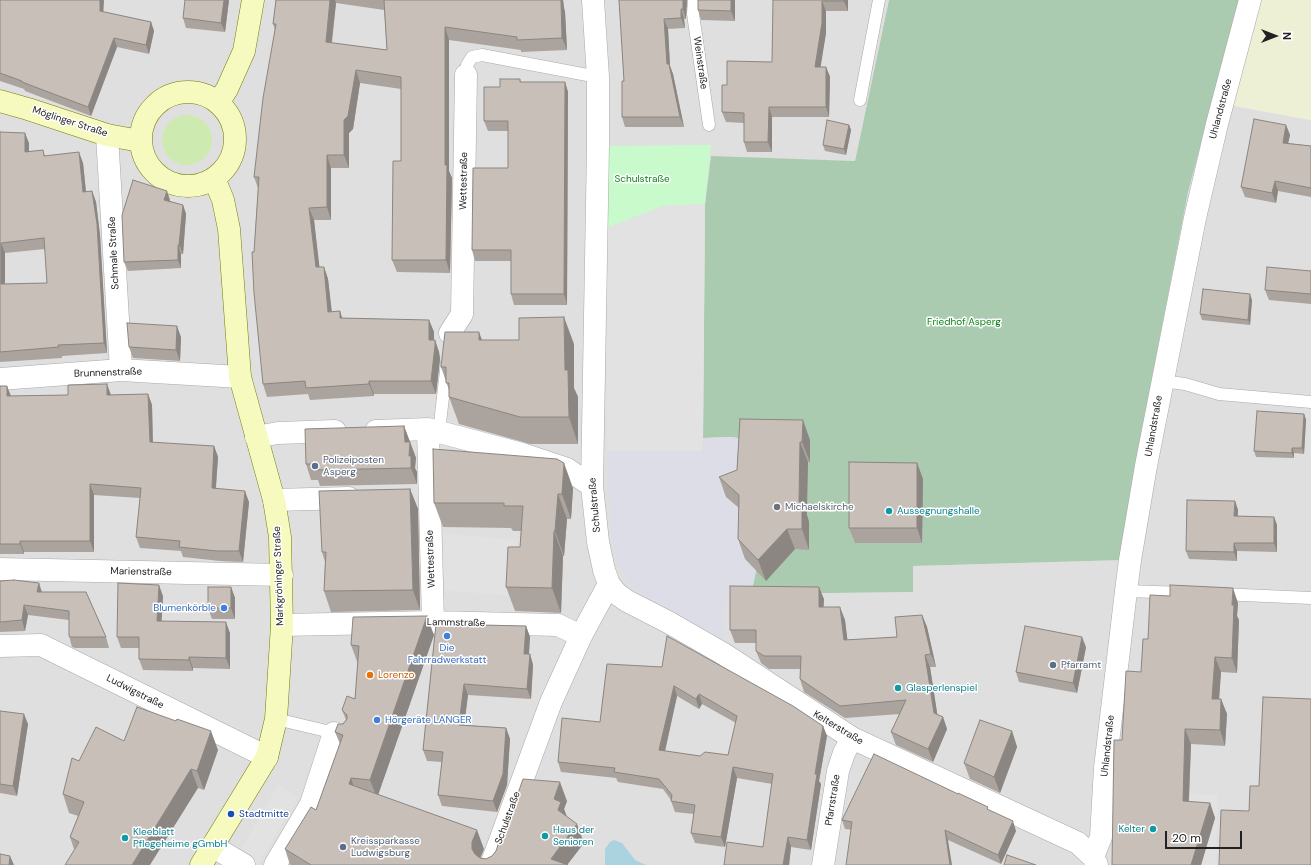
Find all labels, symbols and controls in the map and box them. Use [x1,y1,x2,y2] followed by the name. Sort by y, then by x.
[1255,16,1295,56] north arrow
[1280,32,1294,40] text: N
[690,36,710,90] street label: Weinstraße
[1207,78,1235,140] street label: Uhlandstraße
[31,104,109,140] street label: Möglinger Straße
[457,152,471,210] street label: Wettestraße
[614,173,670,185] park label: Schulstraße
[106,216,122,290] street label: Schmale Straße
[927,316,1001,328] park label: Friedhof Asperg
[74,366,142,380] street label: Brunnenstraße
[1143,394,1165,458] street label: Uhlandstraße
[323,454,384,478] place label: Polizeiposten Asperg
[310,461,320,471] marker: Polizeiposten Asperg
[587,477,603,533] street label: Schulstraße
[785,501,854,513] place label: Michaelskirche
[772,502,782,512] marker: Michaelskirche
[897,505,980,517] place label: Aussegnungshalle
[884,506,894,516] marker: Aussegnungshalle
[271,526,287,626] street label: Markgröninger Straße
[424,530,438,588] street label: Wettestraße
[110,565,172,579] street label: Marienstraße
[153,602,216,614] place label: Blumenkörble
[219,603,229,613] marker: Blumenkörble
[427,616,485,630] street label: Lammstraße
[442,631,452,641] marker: Die Fahrradwerkstatt
[408,642,486,666] place label: Die Fahrradwerkstatt
[1061,659,1101,671] place label: Pfarramt
[1048,660,1058,670] marker: Pfarramt
[378,669,414,681] place label: Lorenzo
[365,670,375,680] marker: Lorenzo
[104,672,166,712] street label: Ludwigstraße
[906,682,977,694] place label: Glasperlenspiel
[893,683,903,693] marker: Glasperlenspiel
[811,708,865,748] street label: Kelterstraße
[385,714,471,726] place label: Hörgeräte LANGER
[372,715,382,725] marker: Hörgeräte LANGER
[1099,715,1117,777] street label: Uhlandstraße
[823,773,843,827] street label: Pfarrstraße
[493,790,523,846] street label: Schulstraße
[239,808,289,820] place label: Stadtmitte
[226,809,236,819] marker: Stadtmitte
[1118,823,1145,835] place label: Kelter
[1167,823,1244,849] scale bar
[553,824,594,848] place label: Haus der Senioren
[1148,824,1158,834] marker: Kelter
[133,826,227,850] place label: Kleeblatt Pflegeheime gGmbH
[1172,830,1201,846] text: 20 m
[540,831,550,841] marker: Haus der Senioren
[120,833,130,843] marker: Kleeblatt Pflegeheime gGmbH
[351,835,420,858] place label: Kreissparkasse Ludwigsburg
[338,842,348,852] marker: Kreissparkasse Ludwigsburg

